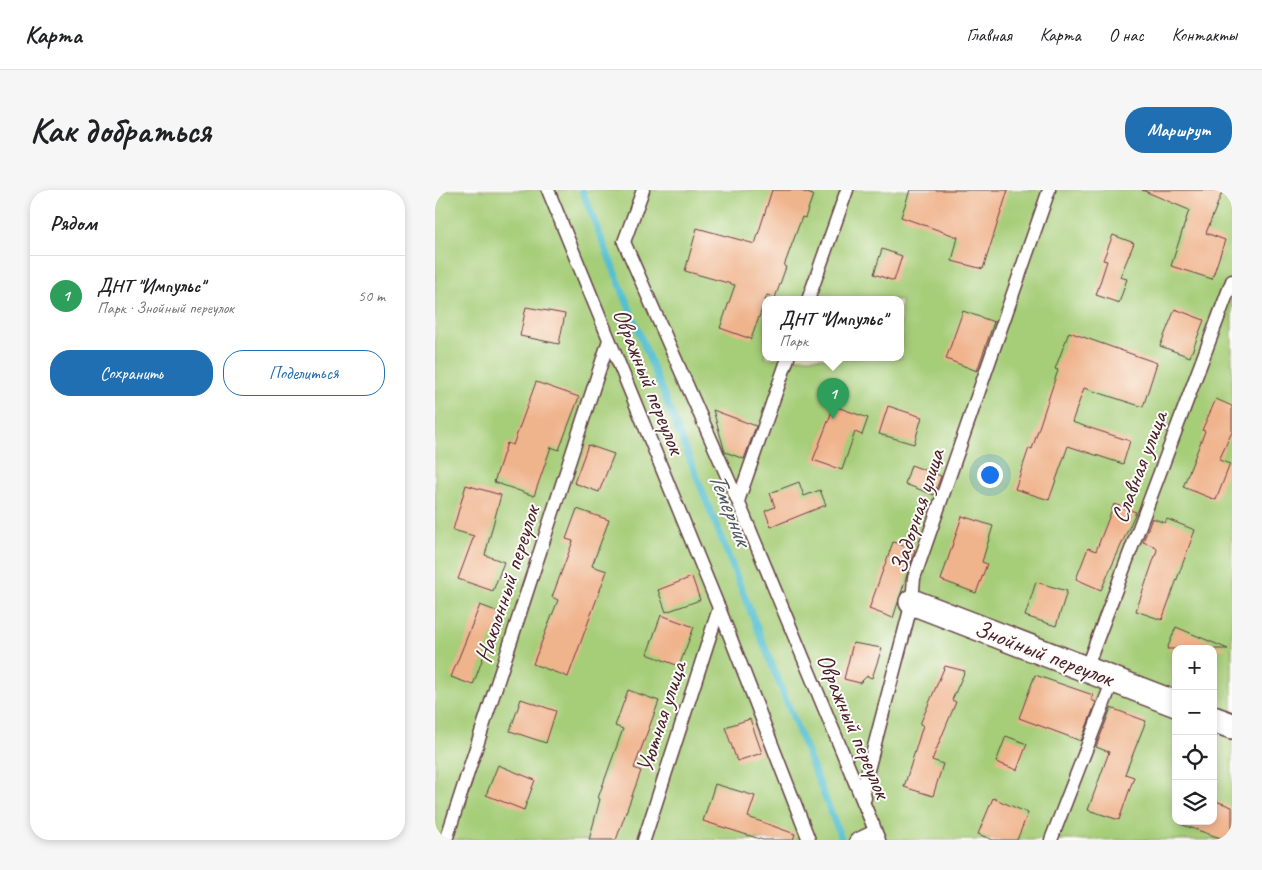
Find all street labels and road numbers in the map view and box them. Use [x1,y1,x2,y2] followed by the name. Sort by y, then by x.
[606,304,693,460] street label: Овражный переулок
[1104,405,1175,527] street label: Славная улица
[883,444,952,577] street label: Задорная улица
[468,500,547,666] street label: Наклонный переулок
[970,613,1120,694] street label: Знойный переулок
[810,649,899,805] street label: Овражный переулок
[629,656,694,776] street label: Уютная улица

